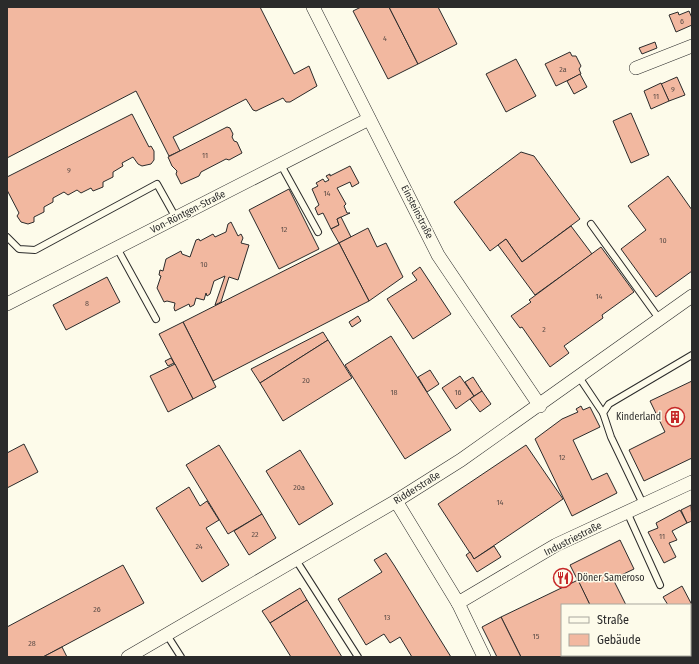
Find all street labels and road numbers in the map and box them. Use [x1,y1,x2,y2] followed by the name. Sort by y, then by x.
[398,183,436,241] street label: Einsteinstraße
[148,188,228,236] street label: Von-Röntgen-Straße
[391,469,443,507] street label: Ridderstraße
[542,519,604,559] street label: Industriestraße

